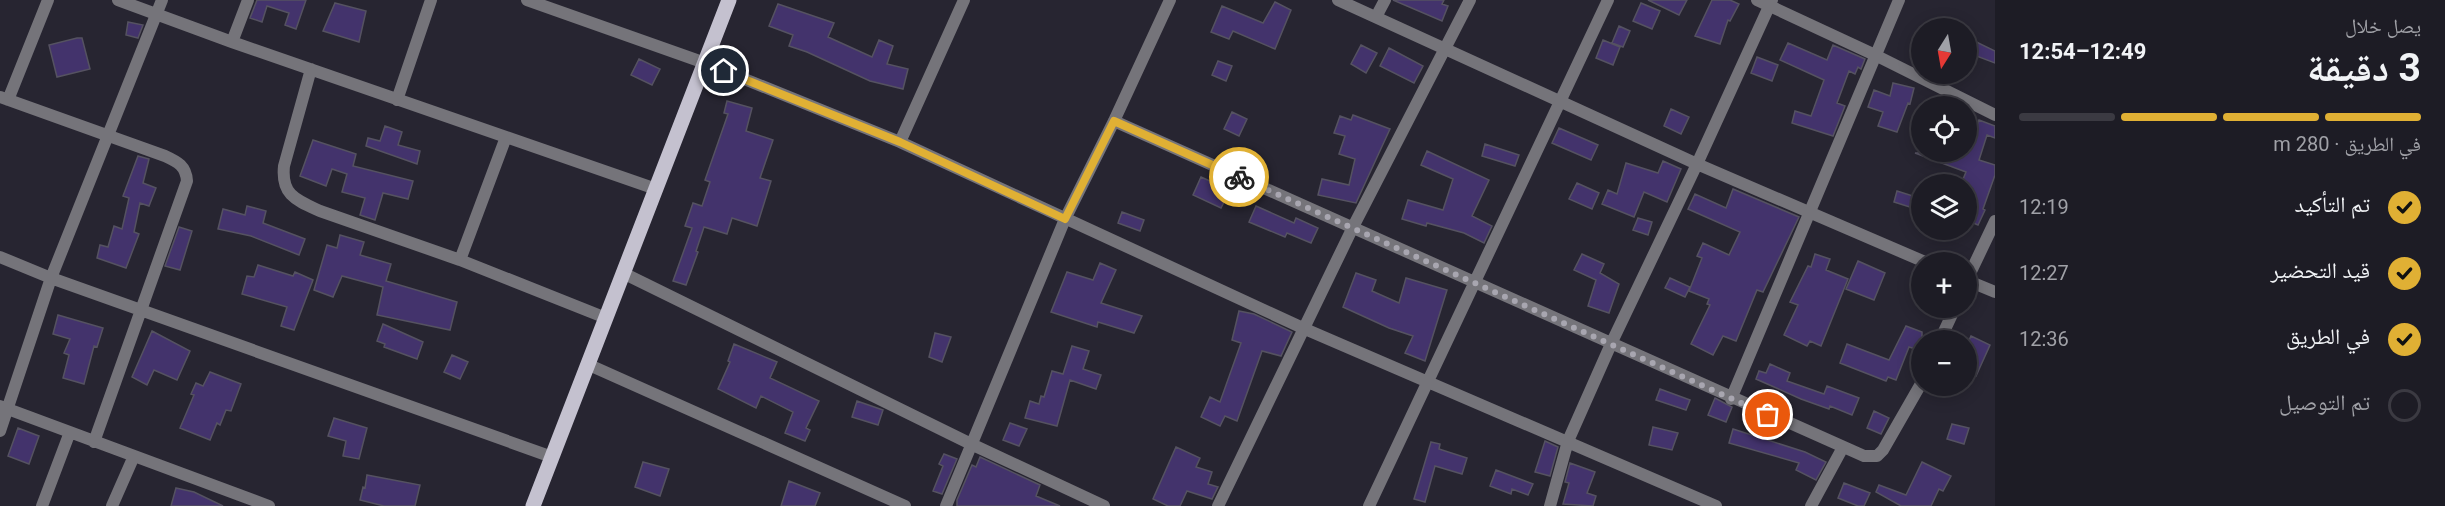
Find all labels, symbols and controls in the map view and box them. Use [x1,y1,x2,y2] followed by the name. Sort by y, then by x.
[2345,14,2421,38] text: يصل خلال
[1911,18,1977,84] north arrow
[1911,18,1977,396] map controls
[2019,39,2146,64] text: 12:49–12:54
[698,45,749,96] pin
[2307,45,2421,91] text: 3 دقيقة
[707,54,740,87] icon: home
[1911,96,1977,162] button: locate
[2273,132,2421,156] text: في الطريق · 280 m
[1209,147,1269,207] courier
[1223,161,1256,194] icon: bike
[1911,174,1977,240] button: layers
[2388,191,2421,224] icon: check
[2295,192,2370,217] text: تم التأكيد
[2019,195,2069,219] text: 12:19
[1911,252,1977,318] button: +
[2388,257,2421,290] icon: check
[2271,258,2370,283] text: قيد التحضير
[2019,261,2069,285] text: 12:27
[2388,323,2421,356] icon: check
[2286,324,2370,349] text: في الطريق
[2019,327,2069,351] text: 12:36
[1911,330,1977,396] button: −
[1742,389,1793,440] pin
[2279,390,2370,415] text: تم التوصيل
[1751,398,1784,431] icon: bag

